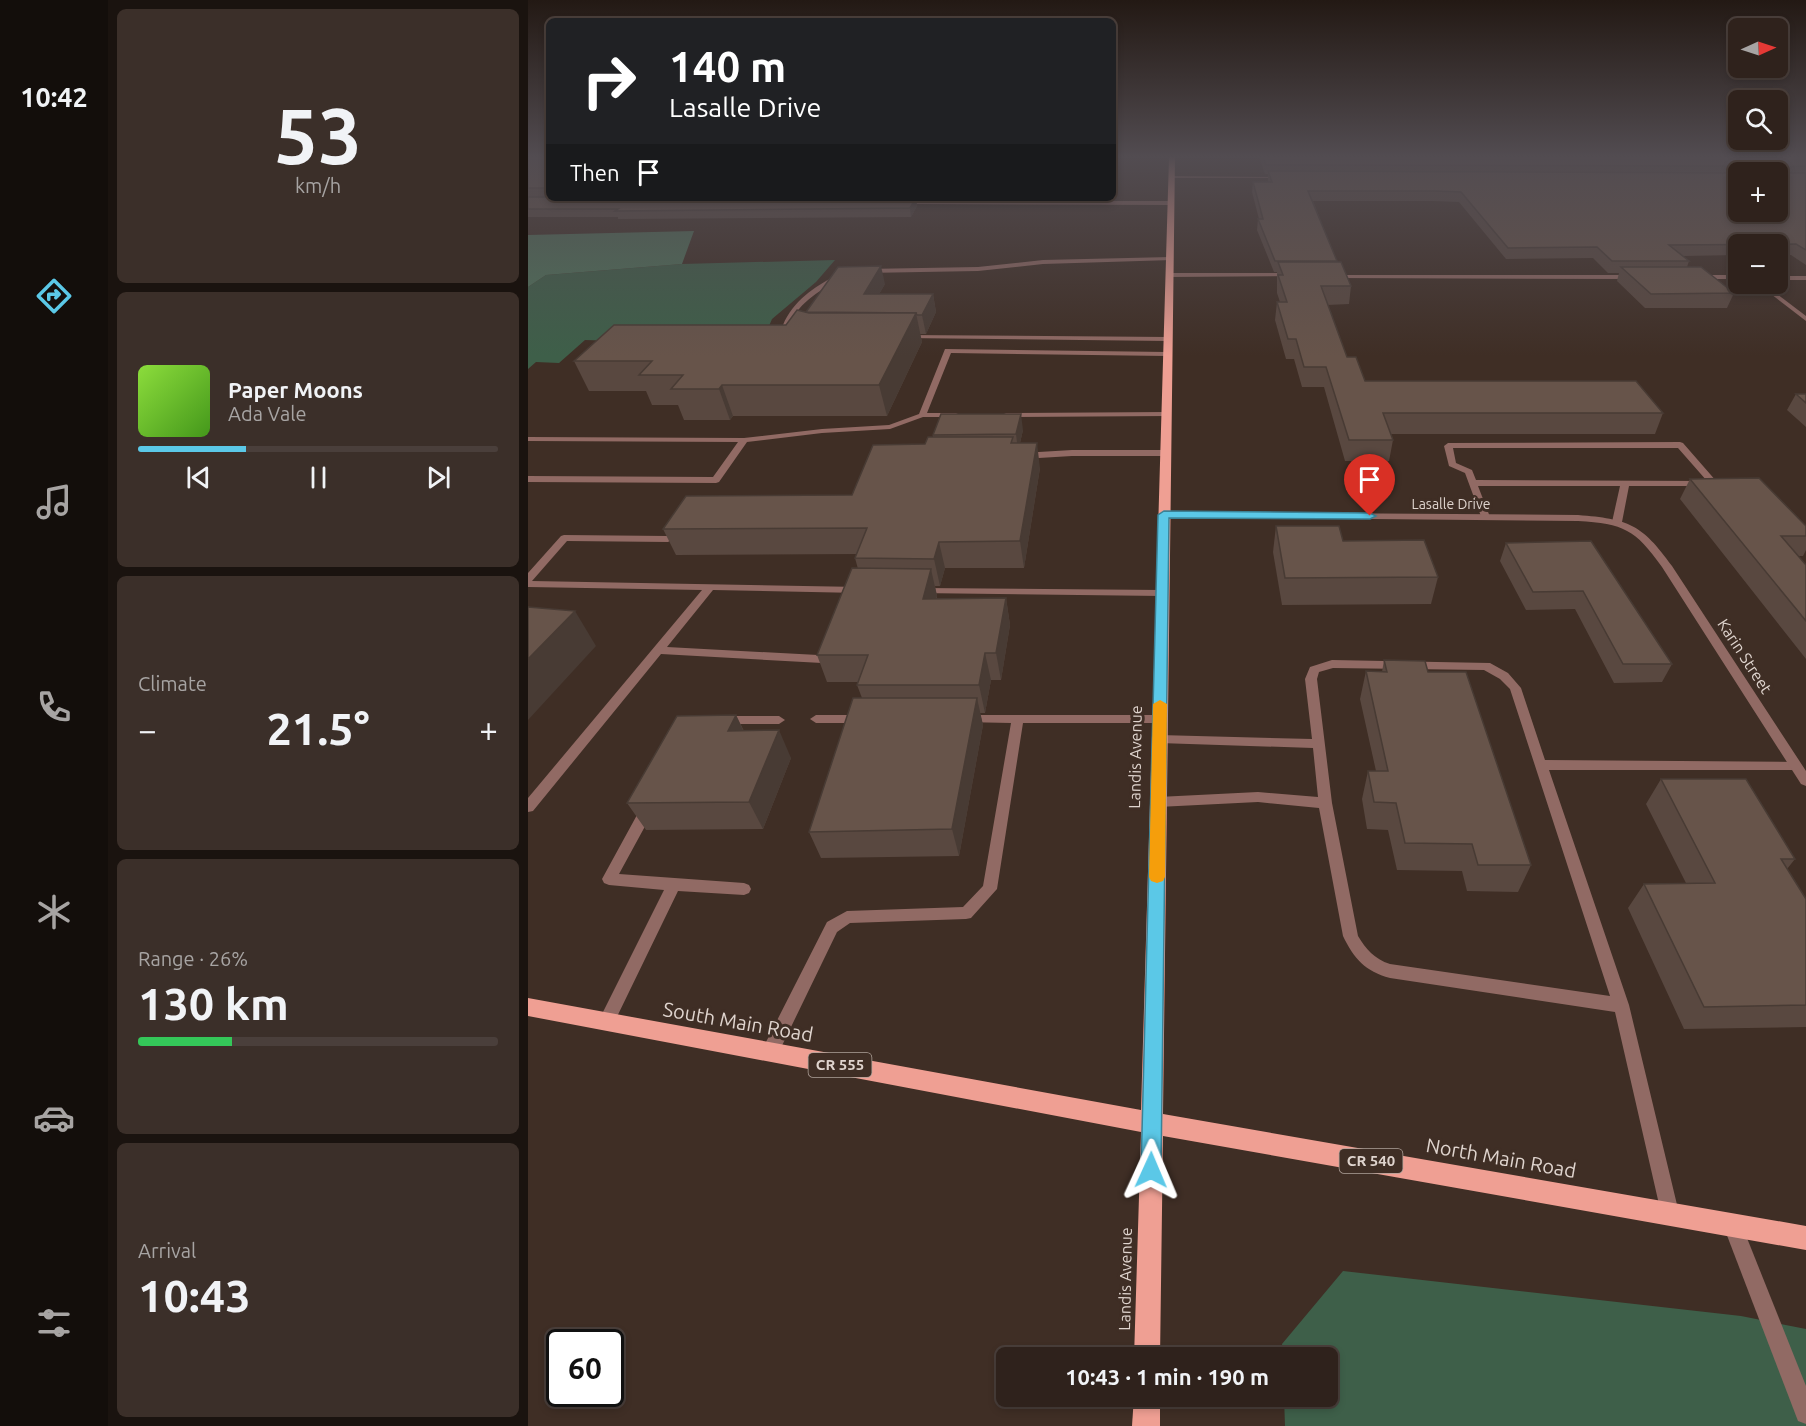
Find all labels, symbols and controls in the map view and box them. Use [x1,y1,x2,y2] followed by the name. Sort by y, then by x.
[1728,18,1788,78] north arrow
[1728,18,1788,294] map controls
[570,42,648,120] icon: right
[669,43,786,90] text: 140 m
[20,82,88,112] text: 10:42
[1728,90,1788,150] button: search
[274,91,362,179] text: 53
[669,92,821,122] text: Lasalle Drive
[632,156,665,189] icon: arrive
[570,160,620,185] text: Then
[1728,162,1788,222] button: +
[295,174,341,197] text: km/h
[1728,234,1788,294] button: −
[33,275,75,317] icon: directions
[228,377,363,402] text: Paper Moons
[228,402,306,425] text: Ada Vale
[1344,454,1395,516] pin
[182,461,215,494] icon: previous
[302,461,335,494] icon: pause
[422,461,455,494] icon: next
[1353,463,1386,496] icon: arrive
[33,481,75,523] icon: music
[1412,496,1490,512] street label: Lasalle Drive
[1714,615,1776,697] street label: Karin Street
[138,672,207,695] text: Climate
[33,686,75,728] icon: phone
[266,703,370,754] text: 21.5°
[1125,705,1145,809] street label: Landis Avenue
[138,711,157,748] text: −
[479,711,498,748] text: +
[33,891,75,933] icon: climate
[138,947,248,970] text: Range · 26%
[138,978,289,1029] text: 130 km
[661,997,815,1046] street label: South Main Road
[808,1053,872,1077] road number: CR 555
[33,1097,75,1139] icon: car
[1424,1133,1578,1182] street label: North Main Road
[1119,1138,1183,1202] position arrow
[1340,1149,1402,1173] road number: CR 540
[1115,1227,1135,1331] street label: Landis Avenue
[138,1239,196,1262] text: Arrival
[138,1270,251,1321] text: 10:43
[33,1302,75,1344] icon: filters
[546,1329,624,1407] speed limit sign: 60
[1065,1364,1269,1389] text: 10:43 · 1 min · 190 m

